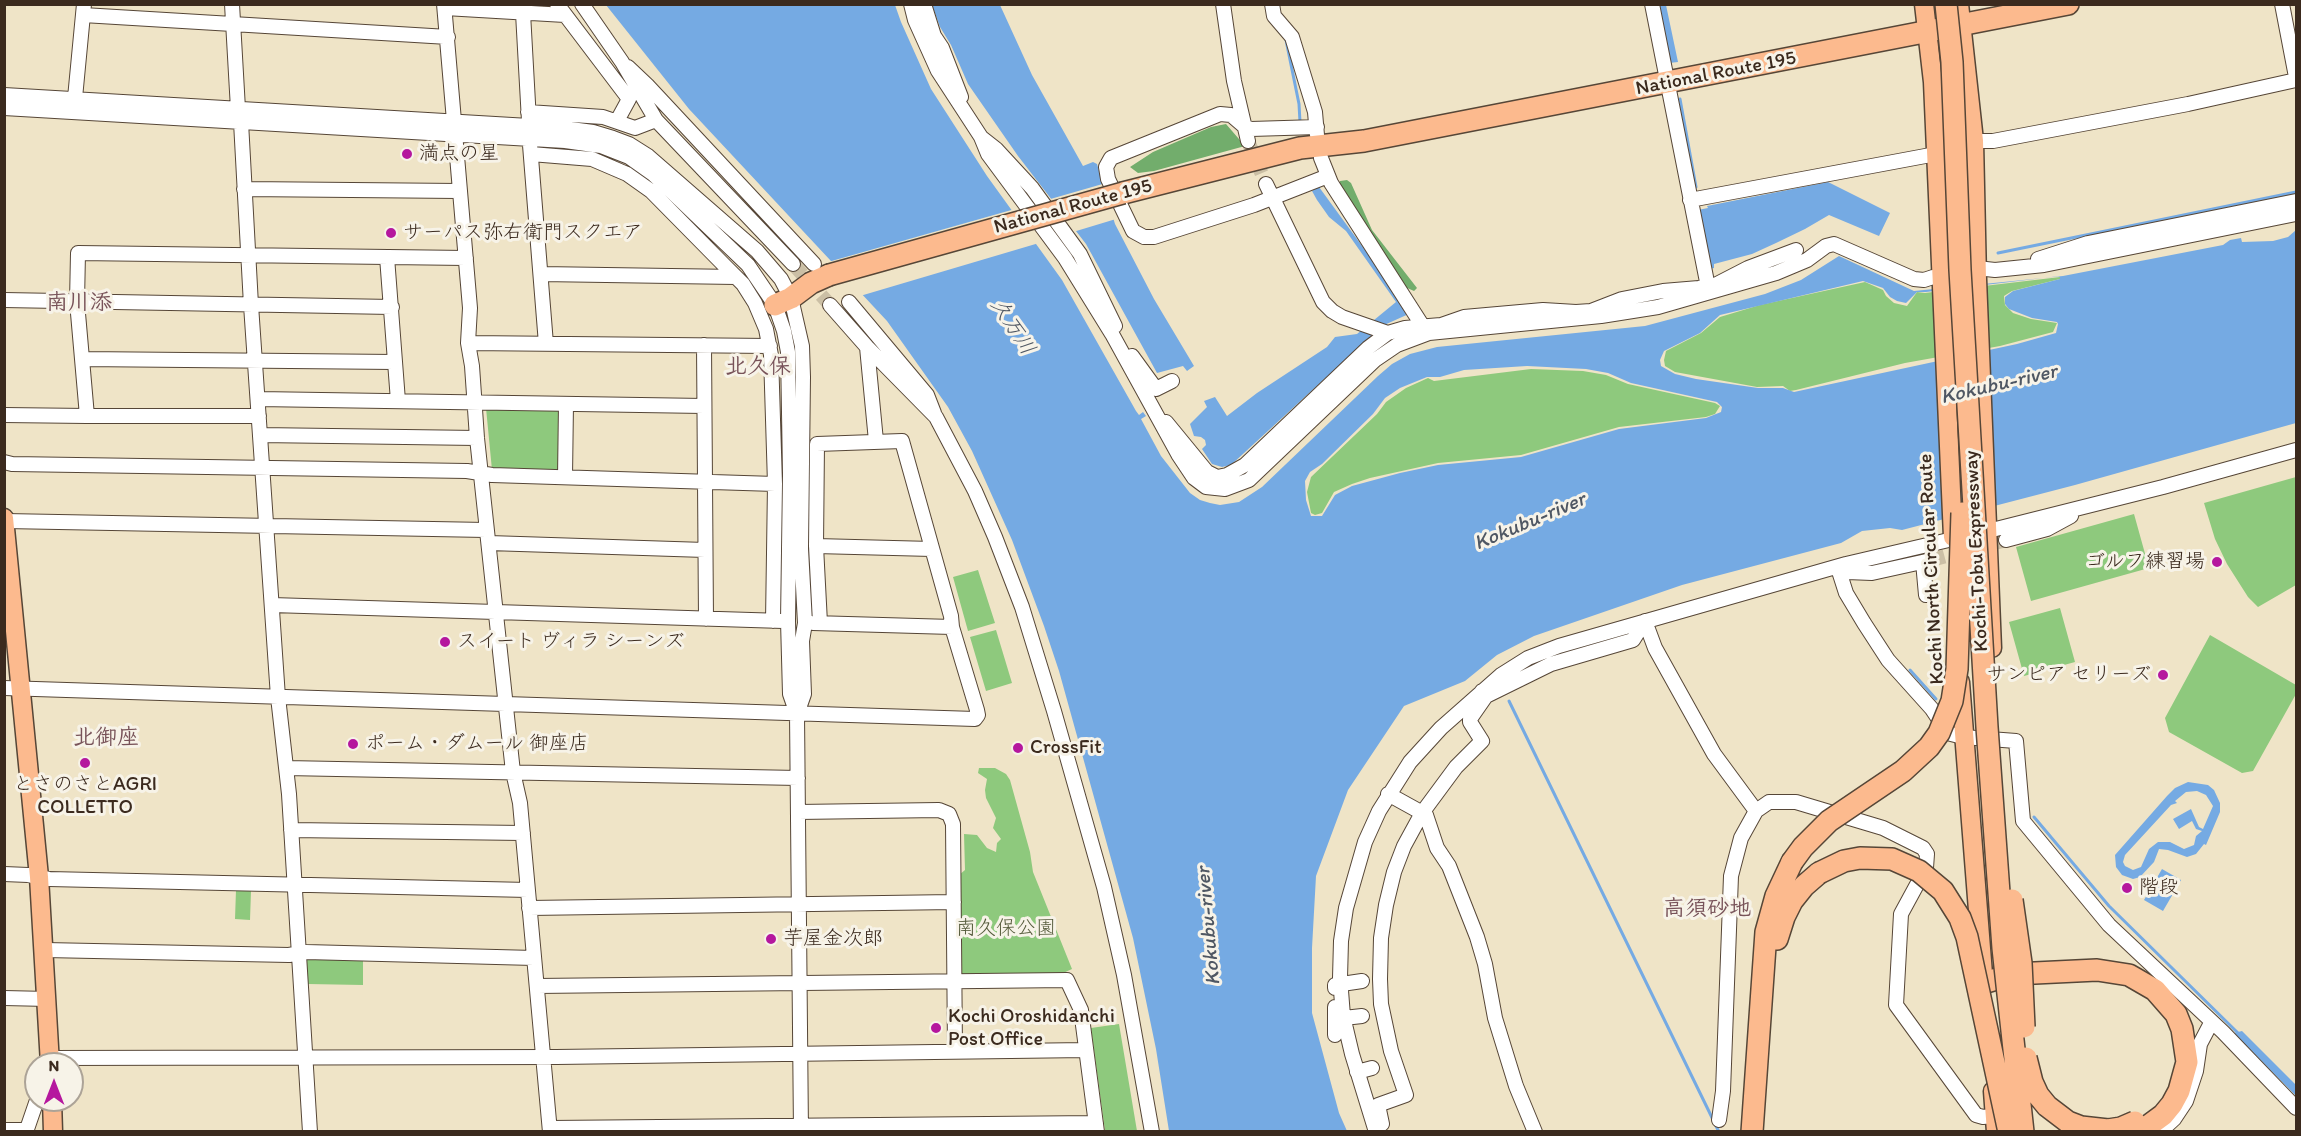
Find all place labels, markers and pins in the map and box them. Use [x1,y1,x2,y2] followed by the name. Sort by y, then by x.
[419,142,499,166] place label: 満点の星
[400,147,414,161] marker: 満点の星
[403,221,643,245] place label: サーパス弥右衛門スクエア
[384,226,398,240] marker: サーパス弥右衛門スクエア
[2085,550,2205,574] place label: ゴルフ練習場
[2210,555,2224,569] marker: ゴルフ練習場
[457,630,684,654] place label: スイート ヴィラ シーンズ
[438,635,452,649] marker: スイート ヴィラ シーンズ
[1987,663,2151,687] place label: サンピア セリーズ
[2156,668,2170,682] marker: サンピア セリーズ
[365,732,589,756] place label: ポーム・ダムール 御座店
[1030,736,1102,760] place label: CrossFit
[346,737,360,751] marker: ポーム・ダムール 御座店
[1011,741,1025,755] marker: CrossFit
[78,756,92,770] marker: とさのさとAGRI COLLETTO
[13,773,157,820] place label: とさのさとAGRI COLLETTO
[2139,876,2179,900] place label: 階段
[2120,881,2134,895] marker: 階段
[783,927,883,951] place label: 芋屋金次郎
[764,932,778,946] marker: 芋屋金次郎
[948,1005,1115,1052] place label: Kochi Oroshidanchi Post Office
[929,1021,943,1035] marker: Kochi Oroshidanchi Post Office

